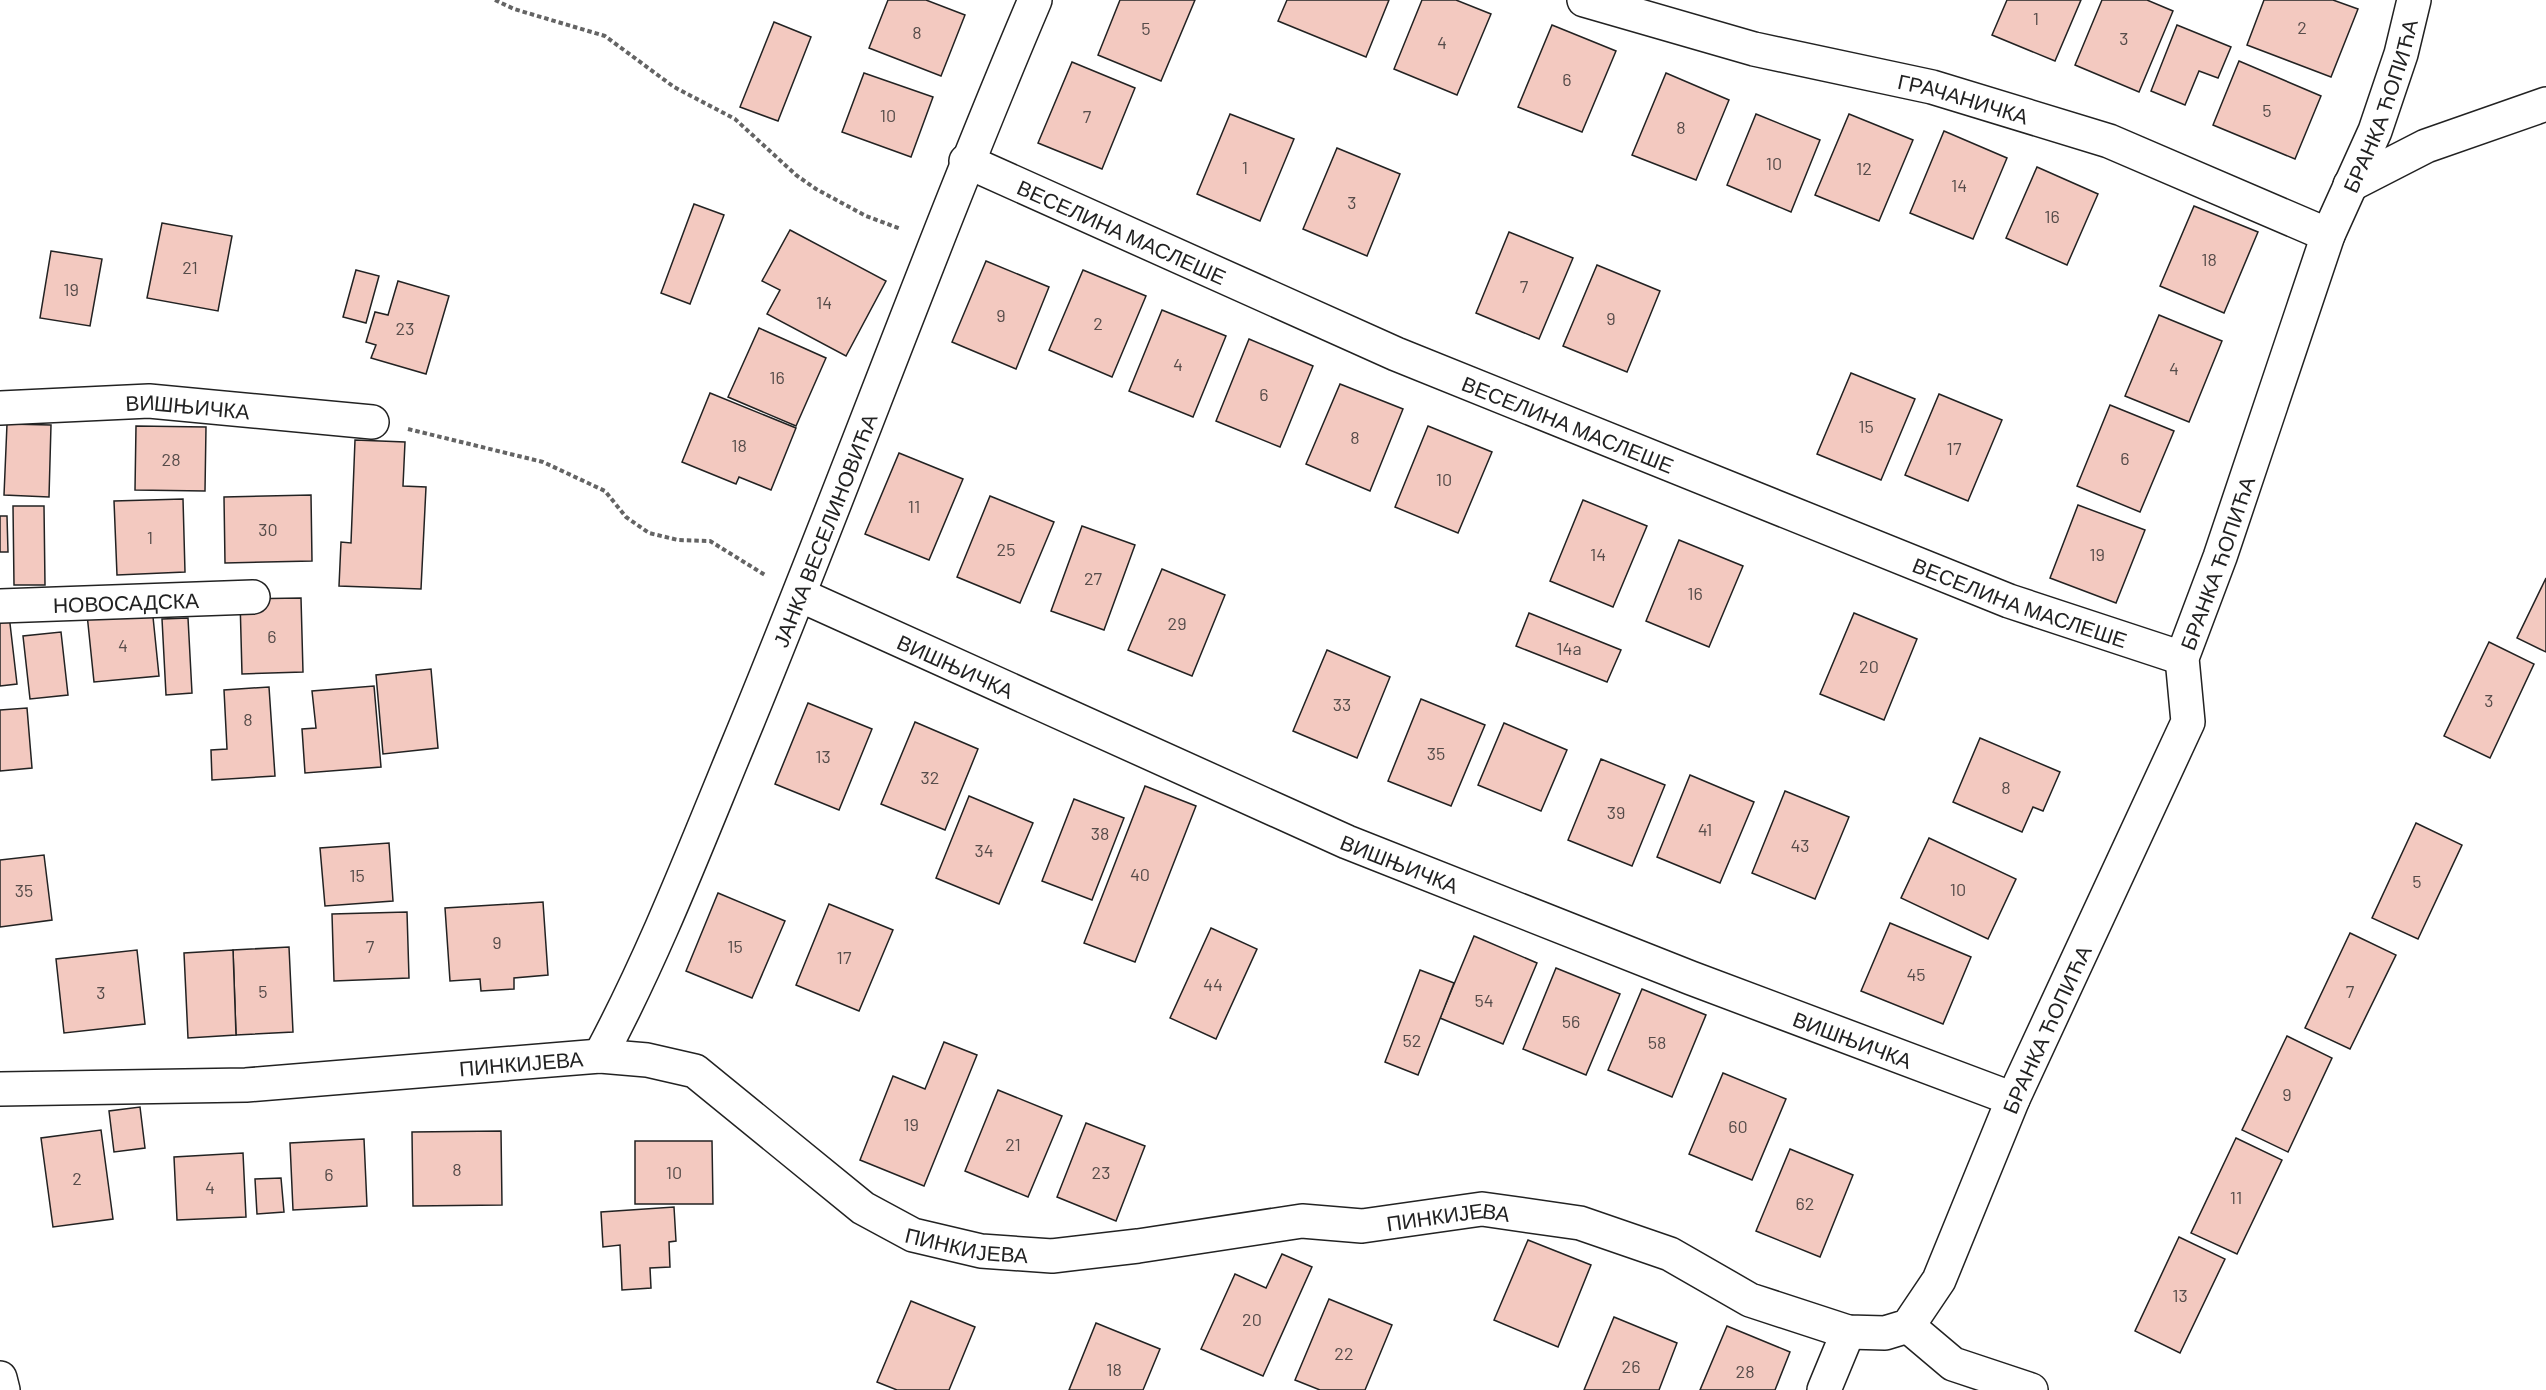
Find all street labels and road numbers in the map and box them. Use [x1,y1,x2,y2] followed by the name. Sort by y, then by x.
[2337,16,2421,196] street label: БРАНКА ЋОПИЋА
[1896,68,2032,128] street label: ГРАЧАНИЧКА
[1014,173,1230,289] street label: ВЕСЕЛИНА МАСЛЕШЕ
[1459,370,1678,477] street label: ВЕСЕЛИНА МАСЛЕШЕ
[125,388,251,423] street label: ВИШЊИЧКА
[767,410,881,650] street label: ЈАНКА ВЕСЕЛИНОВИЋА
[2174,473,2259,653] street label: БРАНКА ЋОПИЋА
[1909,551,2131,652] street label: ВЕСЕЛИНА МАСЛЕШЕ
[52,586,199,617] street label: НОВОСАДСКА
[894,628,1018,702] street label: ВИШЊИЧКА
[1337,828,1463,897] street label: ВИШЊИЧКА
[1996,941,2095,1117] street label: БРАНКА ЋОПИЋА
[1790,1005,1916,1072] street label: ВИШЊИЧКА
[458,1045,584,1080] street label: ПИНКИЈЕВА
[1385,1197,1512,1235] street label: ПИНКИЈЕВА
[903,1221,1029,1267] street label: ПИНКИЈЕВА

